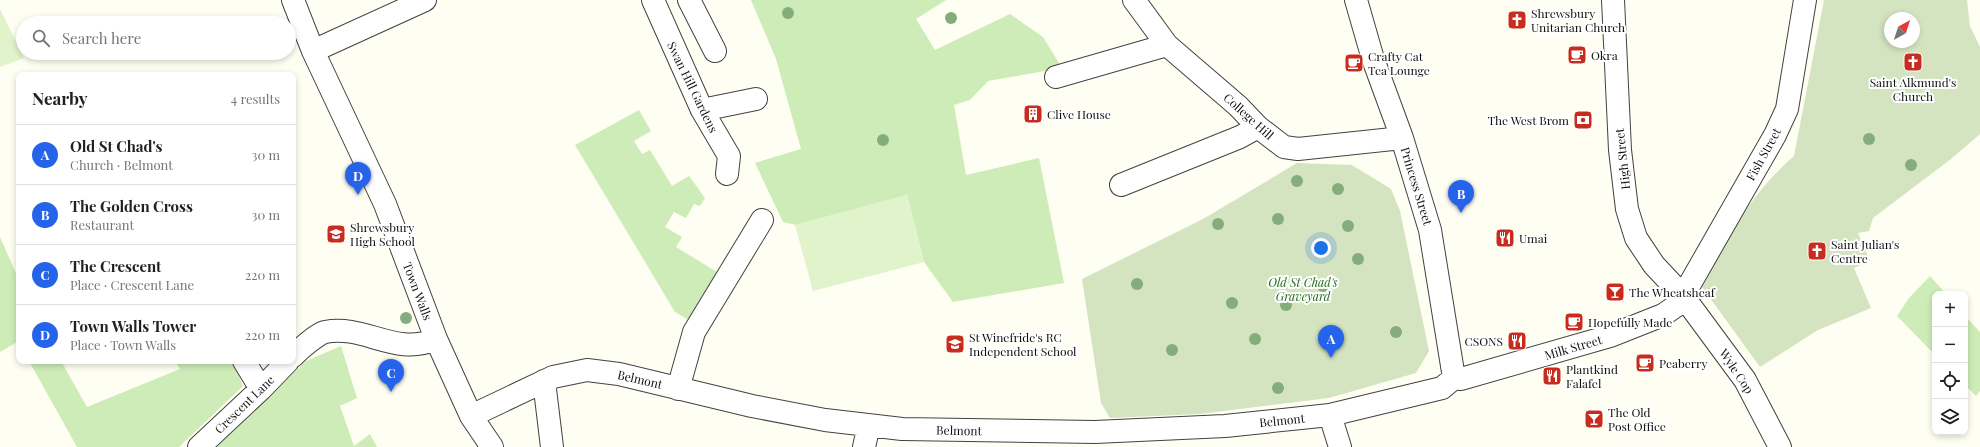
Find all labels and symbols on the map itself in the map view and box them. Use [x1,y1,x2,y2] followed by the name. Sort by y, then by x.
[1531,5,1625,35] place label: Shrewsbury Unitarian Church
[1506,9,1528,31] church icon: Shrewsbury Unitarian Church
[1884,12,1920,48] north arrow
[664,39,722,135] street label: Swan Hill Gardens
[1566,44,1588,66] cafe icon: Okra
[1591,47,1618,63] place label: Okra
[1368,48,1430,78] place label: Crafty Cat Tea Lounge
[1902,51,1924,73] church icon: Saint Alkmund's Church
[1343,52,1365,74] cafe icon: Crafty Cat Tea Lounge
[1870,74,1956,104] place label: Saint Alkmund's Church
[1221,89,1278,143] street label: College Hill
[1022,103,1044,125] building icon: Clive House
[1047,106,1111,122] place label: Clive House
[1572,109,1594,131] bank icon: The West Brom
[1488,112,1569,128] place label: The West Brom
[1742,124,1784,183] street label: Fish Street
[1611,127,1633,190] street label: High Street
[1398,145,1437,228] street label: Princess Street
[345,162,371,195] pin: D
[1448,180,1474,213] pin: B
[350,219,415,249] place label: Shrewsbury High School
[325,223,347,245] school or university icon: Shrewsbury High School
[1494,227,1516,249] restaurant icon: Umai
[1519,230,1548,246] place label: Umai
[1831,236,1899,266] place label: Saint Julian's Centre
[1311,238,1331,258] your location
[1806,240,1828,262] church icon: Saint Julian's Centre
[400,260,436,322] street label: Town Walls
[1268,274,1338,304] park label: Old St Chad's Graveyard
[1604,281,1626,303] bar icon: The Wheatsheaf
[1629,284,1716,300] place label: The Wheatsheaf
[1563,311,1585,333] cafe icon: Hopefully Made
[1588,314,1672,330] place label: Hopefully Made
[1318,325,1344,358] pin: A
[969,329,1077,359] place label: St Winefride's RC Independent School
[1506,330,1528,352] restaurant icon: CSONS
[1542,331,1604,363] street label: Milk Street
[944,333,966,355] school or university icon: St Winefride's RC Independent School
[1465,333,1503,349] place label: CSONS
[1716,345,1758,396] street label: Wyle Cop
[1634,352,1656,374] cafe icon: Peaberry
[1659,355,1708,371] place label: Peaberry
[378,359,404,392] pin: C
[1566,361,1618,391] place label: Plantkind Falafel
[1541,365,1563,387] restaurant icon: Plantkind Falafel
[616,366,665,392] street label: Belmont
[211,371,277,437] street label: Crescent Lane
[1608,404,1666,434] place label: The Old Post Office
[1583,408,1605,430] bar icon: The Old Post Office
[1258,410,1306,430] street label: Belmont
[936,422,983,438] street label: Belmont

